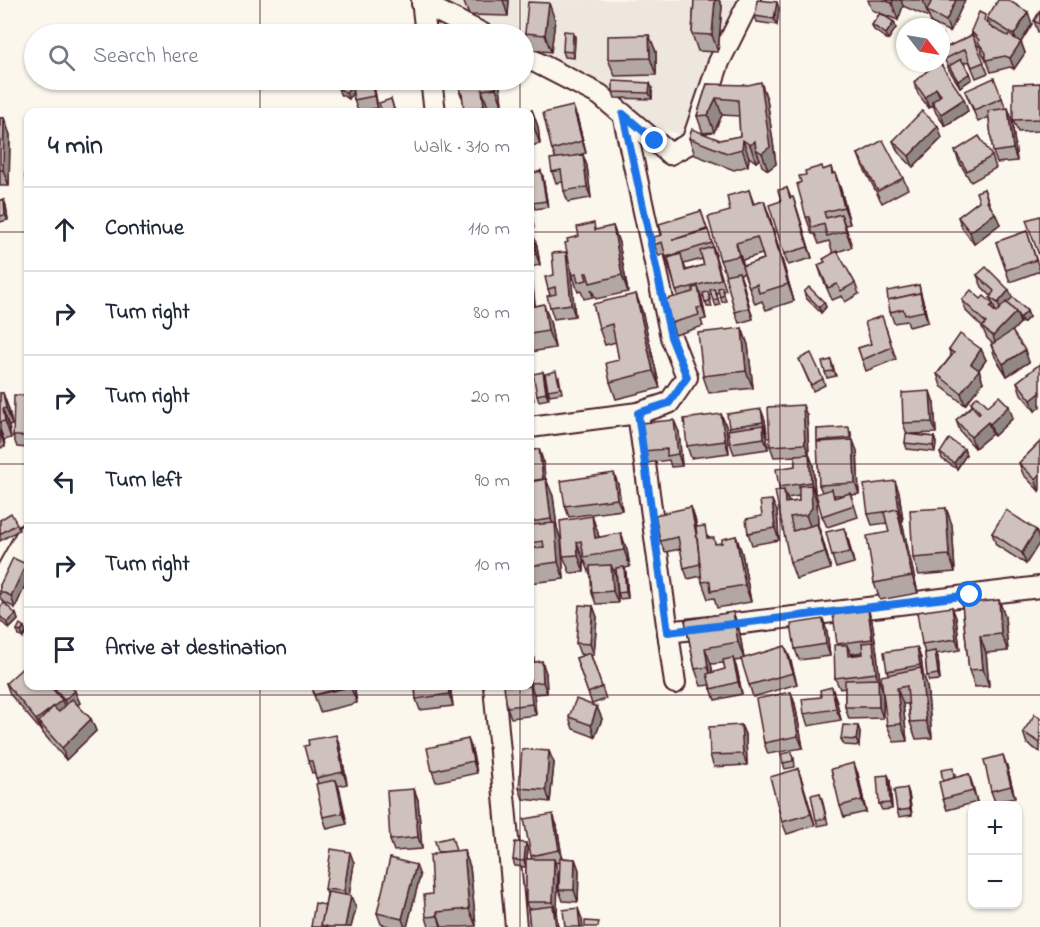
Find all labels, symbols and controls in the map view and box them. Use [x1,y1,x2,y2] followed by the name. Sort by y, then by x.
[896,18,950,72] north arrow
[24,24,534,90] search box
[45,41,78,74] icon: search
[93,41,198,73] text: Search here
[641,127,667,153] route end
[48,128,103,166] text: 4 min
[414,133,510,162] text: Walk · 310 m
[48,213,81,246] icon: ahead
[105,213,184,245] text: Continue
[468,215,510,244] text: 110 m
[48,297,81,330] icon: right
[105,297,190,329] text: Turn right
[473,299,510,328] text: 80 m
[48,381,81,414] icon: right
[105,381,190,413] text: Turn right
[471,383,510,412] text: 20 m
[48,465,81,498] icon: left
[105,465,182,497] text: Turn left
[475,467,510,496] text: 90 m
[48,549,81,582] icon: right
[105,549,190,581] text: Turn right
[474,551,510,580] text: 10 m
[956,581,982,607] route start
[48,633,81,666] icon: arrive
[105,633,287,665] text: Arrive at destination
[968,801,1022,909] map controls
[968,801,1022,855] button: +
[968,855,1022,909] button: −

